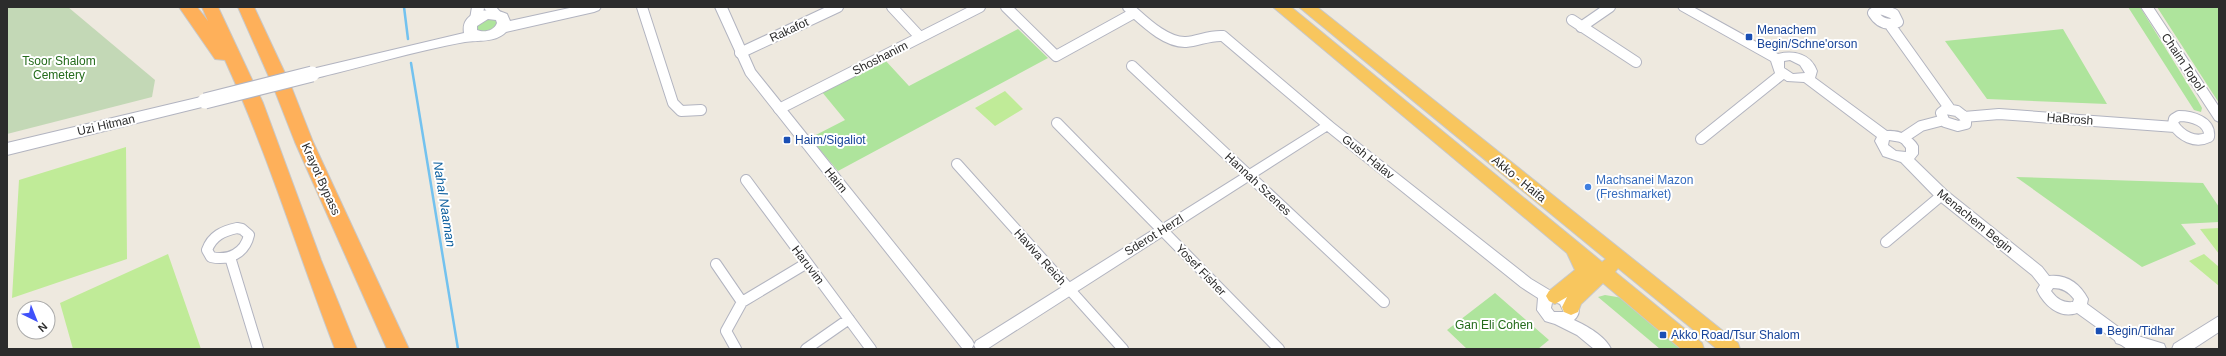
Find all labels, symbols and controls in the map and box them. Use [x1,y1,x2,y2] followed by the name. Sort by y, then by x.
[767,15,811,45] street label: Rakafot
[1757,23,1857,51] place label: Menachem Begin/Schne'orson
[2159,31,2207,93] street label: Chaim Topol
[1744,32,1754,42] marker: Menachem Begin/Schne'orson
[850,38,910,78] street label: Shoshanim
[22,54,96,82] park label: Tsoor Shalom Cemetery
[2046,110,2094,128] street label: HaBrosh
[76,112,136,138] street label: Uzi Hitman
[1339,132,1397,182] street label: Gush Halav
[795,133,866,147] place label: Haim/Sigaliot
[782,135,792,145] marker: Haim/Sigaliot
[299,141,343,217] street label: Krayot Bypass
[1222,150,1294,218] street label: Hannah Szenes
[1489,153,1549,205] street label: Akko - Haifa
[430,160,459,248] water label: Nahal Naaman
[822,165,850,195] street label: Haim
[1596,173,1693,201] place label: Machsanei Mazon (Freshmarket)
[1583,182,1593,192] marker: Machsanei Mazon (Freshmarket)
[1934,186,2016,256] street label: Menachem Begin
[1122,211,1186,259] street label: Sderot Herzl
[1011,226,1069,288] street label: Haviva Reich
[1173,241,1229,299] street label: Yosef Fisher
[789,243,827,287] street label: Haruvim
[16,300,56,340] north arrow
[1455,318,1533,332] park label: Gan Eli Cohen
[36,320,50,334] text: N
[2107,324,2175,338] place label: Begin/Tidhar
[2094,326,2104,336] marker: Begin/Tidhar
[1671,328,1800,342] place label: Akko Road/Tsur Shalom
[1658,330,1668,340] marker: Akko Road/Tsur Shalom

